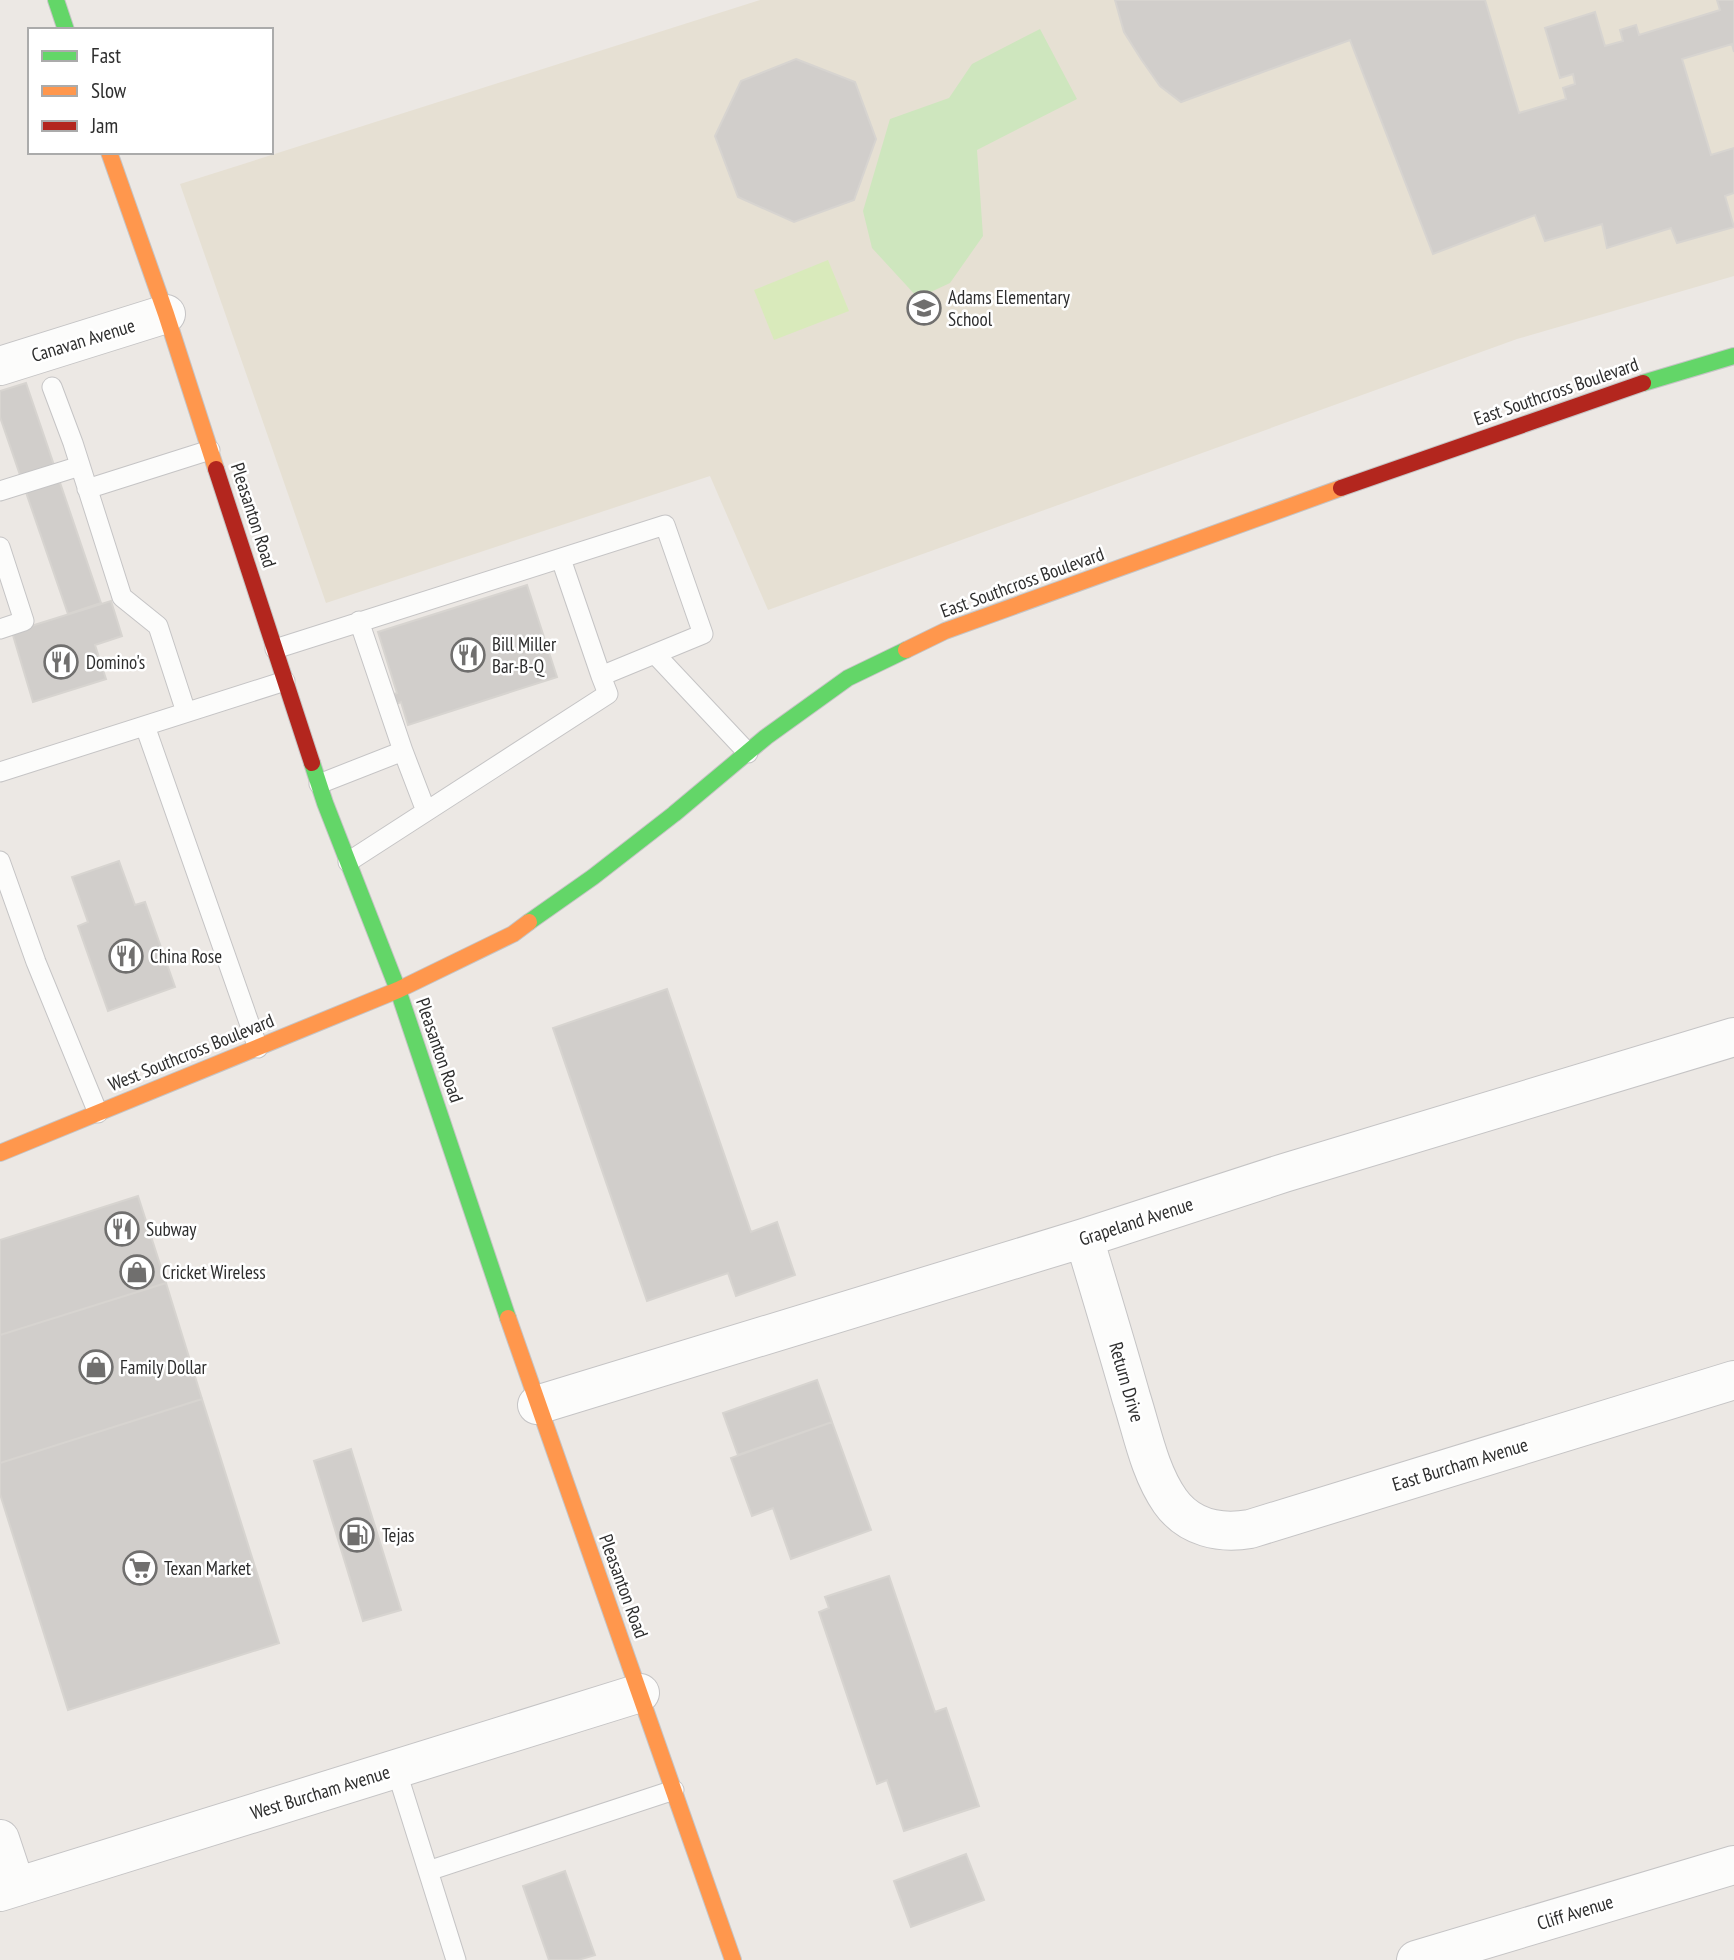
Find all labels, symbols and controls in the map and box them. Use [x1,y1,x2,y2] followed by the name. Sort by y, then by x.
[28,28,273,154] legend
[91,42,121,69] text: Fast
[91,77,127,104] text: Slow
[90,112,118,139] text: Jam
[948,285,1071,331] place label: Adams Elementary School
[905,289,943,327] school or university icon: Adams Elementary School
[28,313,138,367] street label: Canavan Avenue
[1471,352,1641,430] street label: East Southcross Boulevard
[226,460,282,570] street label: Pleasanton Road
[937,541,1107,623] street label: East Southcross Boulevard
[492,632,557,678] place label: Bill Miller Bar-B-Q
[449,636,487,674] restaurant icon: Bill Miller Bar-B-Q
[42,643,80,681] restaurant icon: Domino's
[86,650,145,674] place label: Domino's
[107,937,145,975] restaurant icon: China Rose
[150,944,222,968] place label: China Rose
[411,995,469,1105] street label: Pleasanton Road
[105,1008,277,1096] street label: West Southcross Boulevard
[1076,1191,1196,1251] street label: Grapeland Avenue
[103,1210,141,1248] restaurant icon: Subway
[146,1217,197,1241] place label: Subway
[118,1253,156,1291] shop icon: Cricket Wireless
[162,1260,266,1284] place label: Cricket Wireless
[1104,1339,1150,1425] street label: Return Drive
[77,1348,115,1386] shop icon: Family Dollar
[120,1355,208,1379] place label: Family Dollar
[1389,1432,1531,1496] street label: East Burcham Avenue
[338,1516,376,1554] fuel station icon: Tejas
[382,1523,415,1547] place label: Tejas
[594,1531,654,1641] street label: Pleasanton Road
[121,1549,159,1587] supermarket icon: Texan Market
[164,1556,252,1580] place label: Texan Market
[247,1759,393,1825] street label: West Burcham Avenue
[1534,1889,1616,1935] street label: Cliff Avenue

